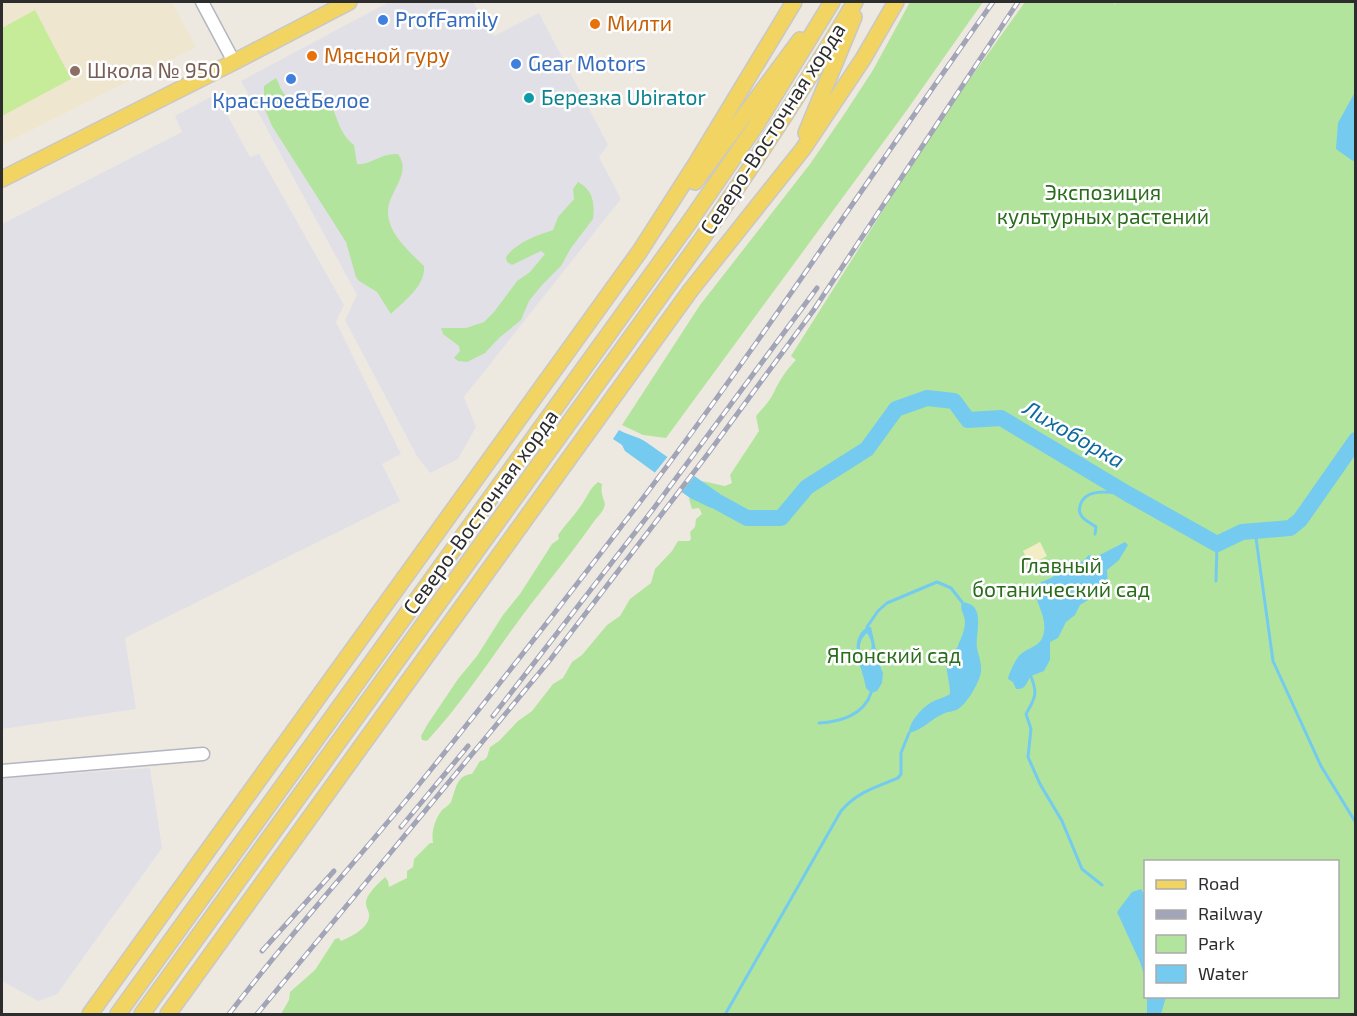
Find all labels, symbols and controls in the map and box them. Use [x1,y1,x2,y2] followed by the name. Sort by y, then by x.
[395,6,498,31] place label: ProfFamily
[607,10,672,35] place label: Милти
[376,13,390,27] marker: ProfFamily
[588,17,602,31] marker: Милти
[694,18,850,239] street label: Северо-Восточная хорда
[324,42,450,68] place label: Мясной гуру
[305,49,319,63] marker: Мясной гуру
[528,50,646,75] place label: Gear Motors
[87,57,221,82] place label: Школа № 950
[509,57,523,71] marker: Gear Motors
[68,64,82,78] marker: Школа № 950
[284,72,298,86] marker: Красное&Белое
[541,84,706,109] place label: Березка Ubirator
[212,87,370,112] place label: Красное&Белое
[522,91,536,105] marker: Березка Ubirator
[997,179,1209,229] park label: Экспозиция культурных растений
[1018,393,1130,473] water label: Лихоборка
[397,404,563,619] street label: Северо-Восточная хорда
[972,552,1150,601] park label: Главный ботанический сад
[827,642,961,667] park label: Японский сад
[1144,860,1339,998] legend
[1198,872,1239,894] text: Road
[1198,902,1263,924] text: Railway
[1198,932,1235,954] text: Park
[1198,962,1248,984] text: Water

